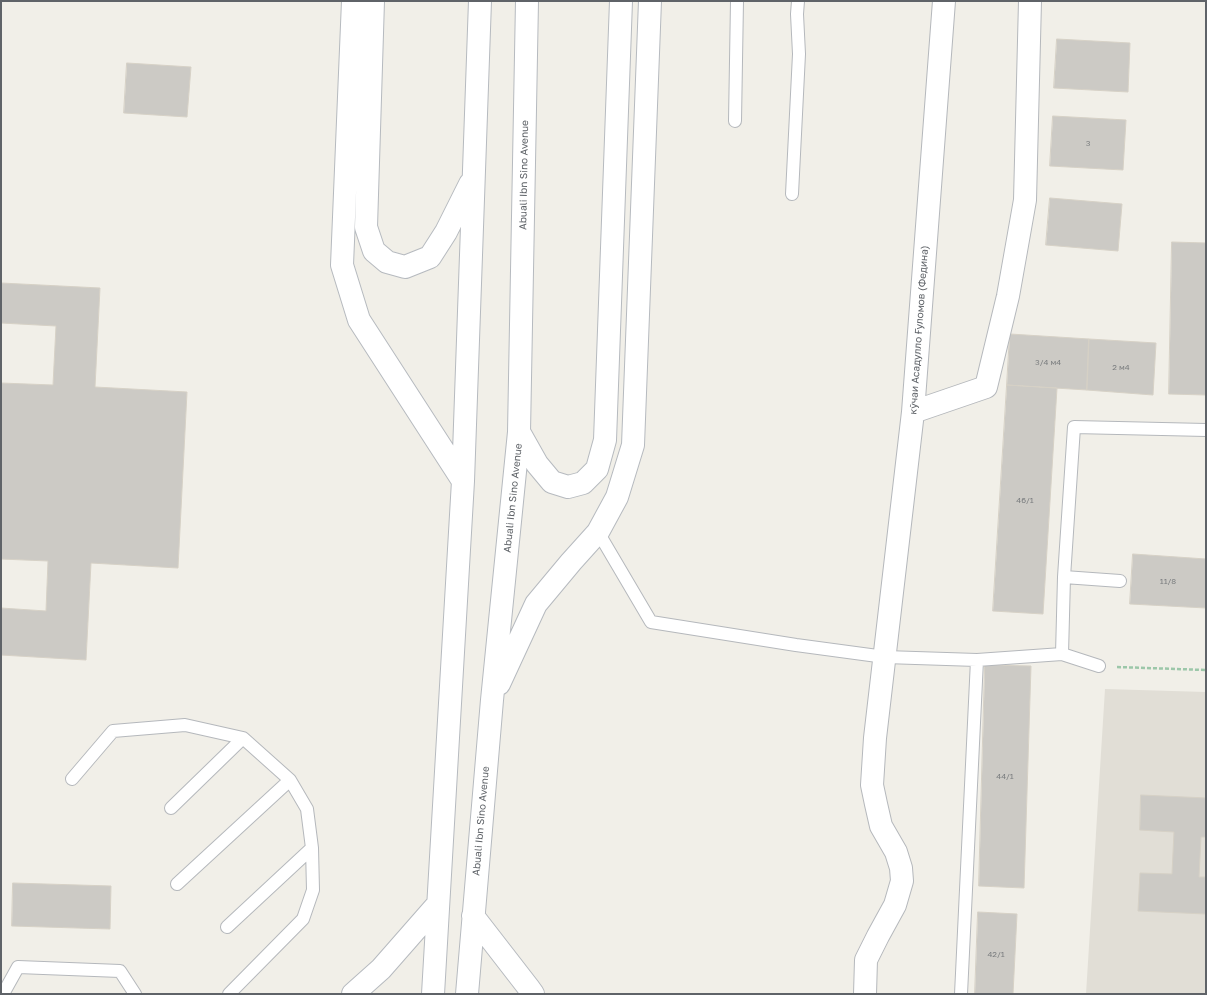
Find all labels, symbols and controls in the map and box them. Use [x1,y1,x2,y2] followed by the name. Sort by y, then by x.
[517,120,531,230] street label: Abuali Ibn Sino Avenue
[1086,138,1090,148] house number: 3
[907,245,931,415] street label: кӯчаи Асадулло Ғуломов (Федина)
[1035,357,1061,367] house number: 3/4 м4
[1112,362,1130,372] house number: 2 м4
[501,443,525,553] street label: Abuali Ibn Sino Avenue
[1016,495,1034,505] house number: 46/1
[1160,576,1176,586] house number: 11/8
[470,766,492,876] street label: Abuali Ibn Sino Avenue
[996,771,1014,781] house number: 44/1
[987,949,1005,959] house number: 42/1

